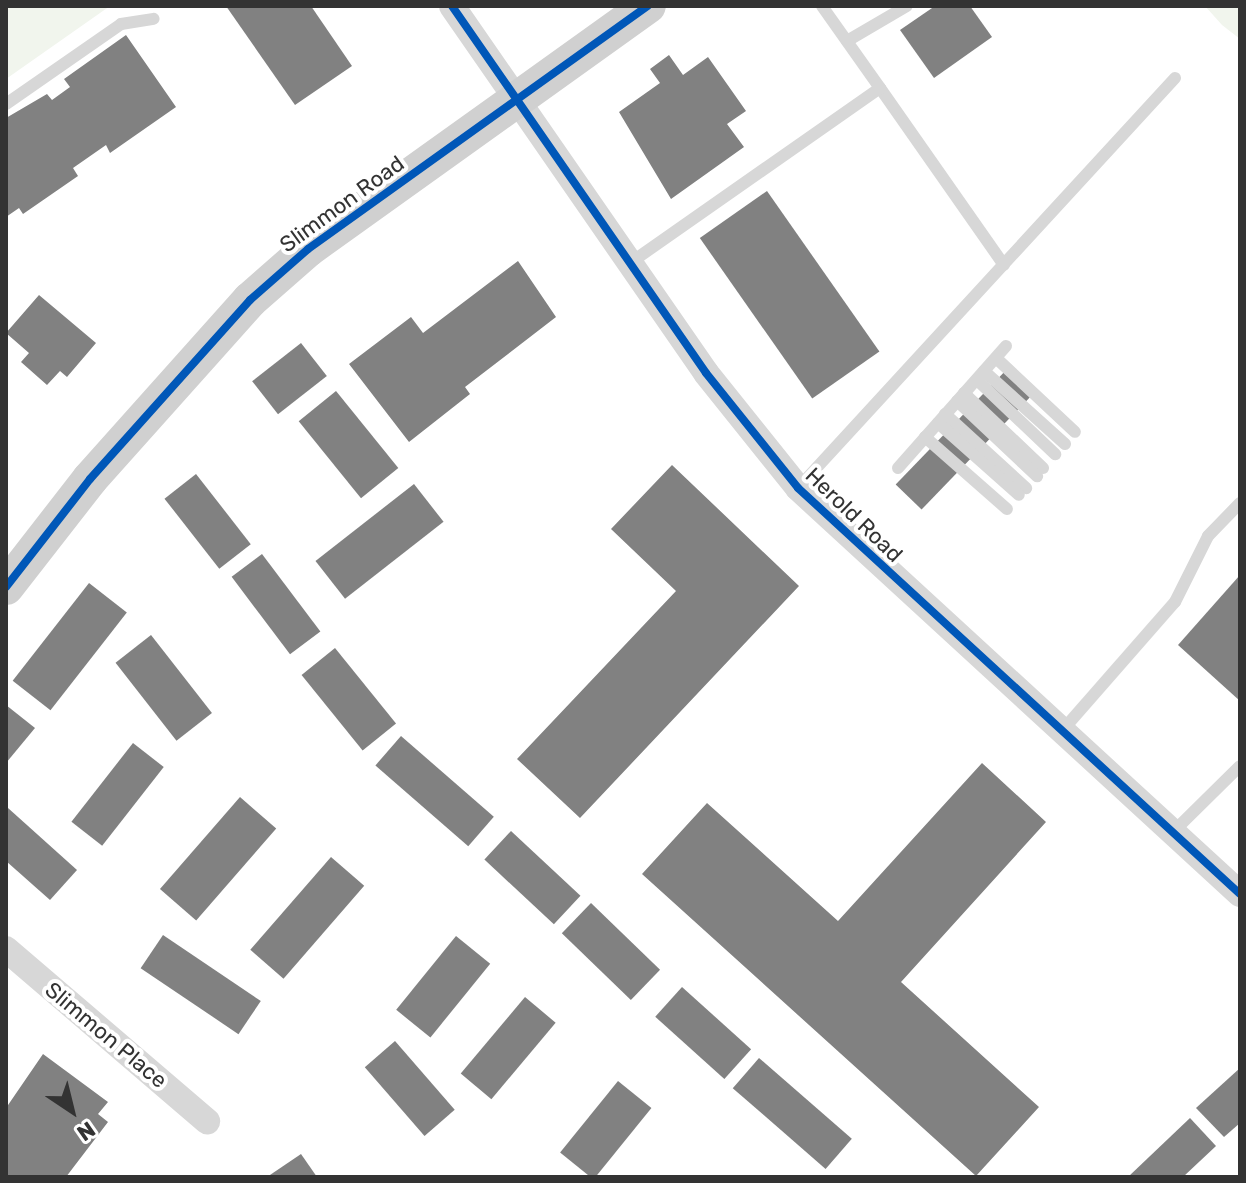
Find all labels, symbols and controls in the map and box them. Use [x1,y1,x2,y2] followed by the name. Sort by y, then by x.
[275,150,409,258] street label: Slimmon Road
[800,462,908,568] street label: Herold Road
[40,976,172,1094] street label: Slimmon Place
[32,1071,112,1151] north arrow
[72,1115,100,1147] text: N

